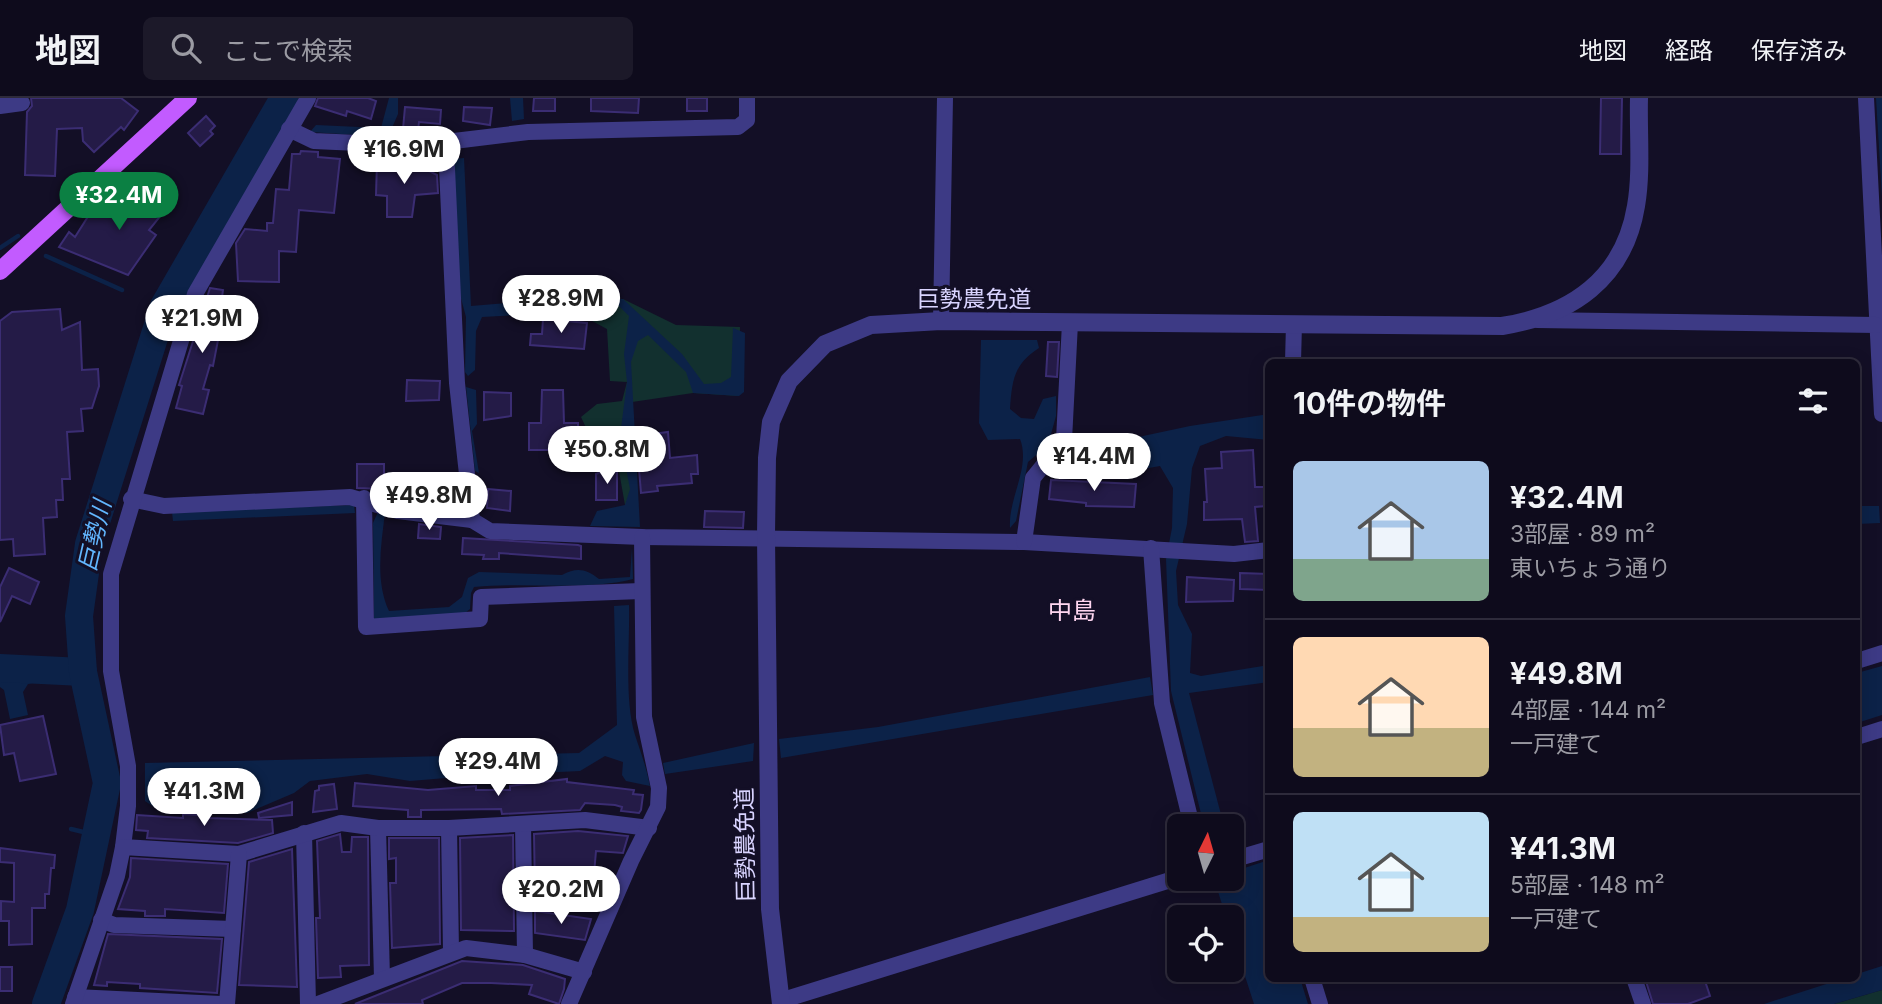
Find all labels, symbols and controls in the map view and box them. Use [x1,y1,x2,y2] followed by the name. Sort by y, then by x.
[143,17,633,80] search box
[167,29,205,67] icon: search
[35,30,101,70] text: 地図
[223,35,353,66] text: ここで検索
[1579,36,1627,65] text: 地図
[1665,36,1713,65] text: 経路
[1751,36,1847,65] text: 保存済み
[347,126,461,186] pin: ¥16.9M
[363,135,445,163] text: ¥16.9M
[62,172,176,232] pin: ¥32.4M
[75,181,163,209] text: ¥32.4M
[504,275,618,335] pin: ¥28.9M
[518,284,604,312] text: ¥28.9M
[917,285,1032,313] street label: 巨勢農免道
[145,296,259,355] pin: ¥21.9M
[161,304,243,332] text: ¥21.9M
[1794,382,1832,420] icon: filters
[1293,385,1446,421] text: 10件の物件
[550,426,664,486] pin: ¥50.8M
[1037,434,1151,493] pin: ¥14.4M
[564,435,650,463] text: ¥50.8M
[1053,442,1135,470] text: ¥14.4M
[372,472,486,532] pin: ¥49.8M
[1510,479,1624,515] text: ¥32.4M
[386,481,472,509] text: ¥49.8M
[1349,489,1433,573] icon: home
[72,495,117,574] water label: 巨勢川
[1510,520,1655,548] text: 3部屋 · 89 m²
[1510,554,1671,582] text: 東いちょう通り
[1048,596,1096,625] district label: 中島
[1510,655,1623,691] text: ¥49.8M
[1349,665,1433,749] icon: home
[1510,696,1666,724] text: 4部屋 · 144 m²
[1510,730,1602,758] text: 一戸建て
[441,738,555,798] pin: ¥29.4M
[455,747,541,775] text: ¥29.4M
[147,768,261,828] pin: ¥41.3M
[163,777,245,805] text: ¥41.3M
[730,787,760,903] street label: 巨勢農免道
[1167,814,1244,891] north arrow
[1167,814,1244,982] map controls
[1510,830,1616,866] text: ¥41.3M
[1349,840,1433,924] icon: home
[504,866,618,926] pin: ¥20.2M
[1510,871,1665,899] text: 5部屋 · 148 m²
[518,875,604,903] text: ¥20.2M
[1167,905,1244,982] button: locate
[1510,905,1602,933] text: 一戸建て

